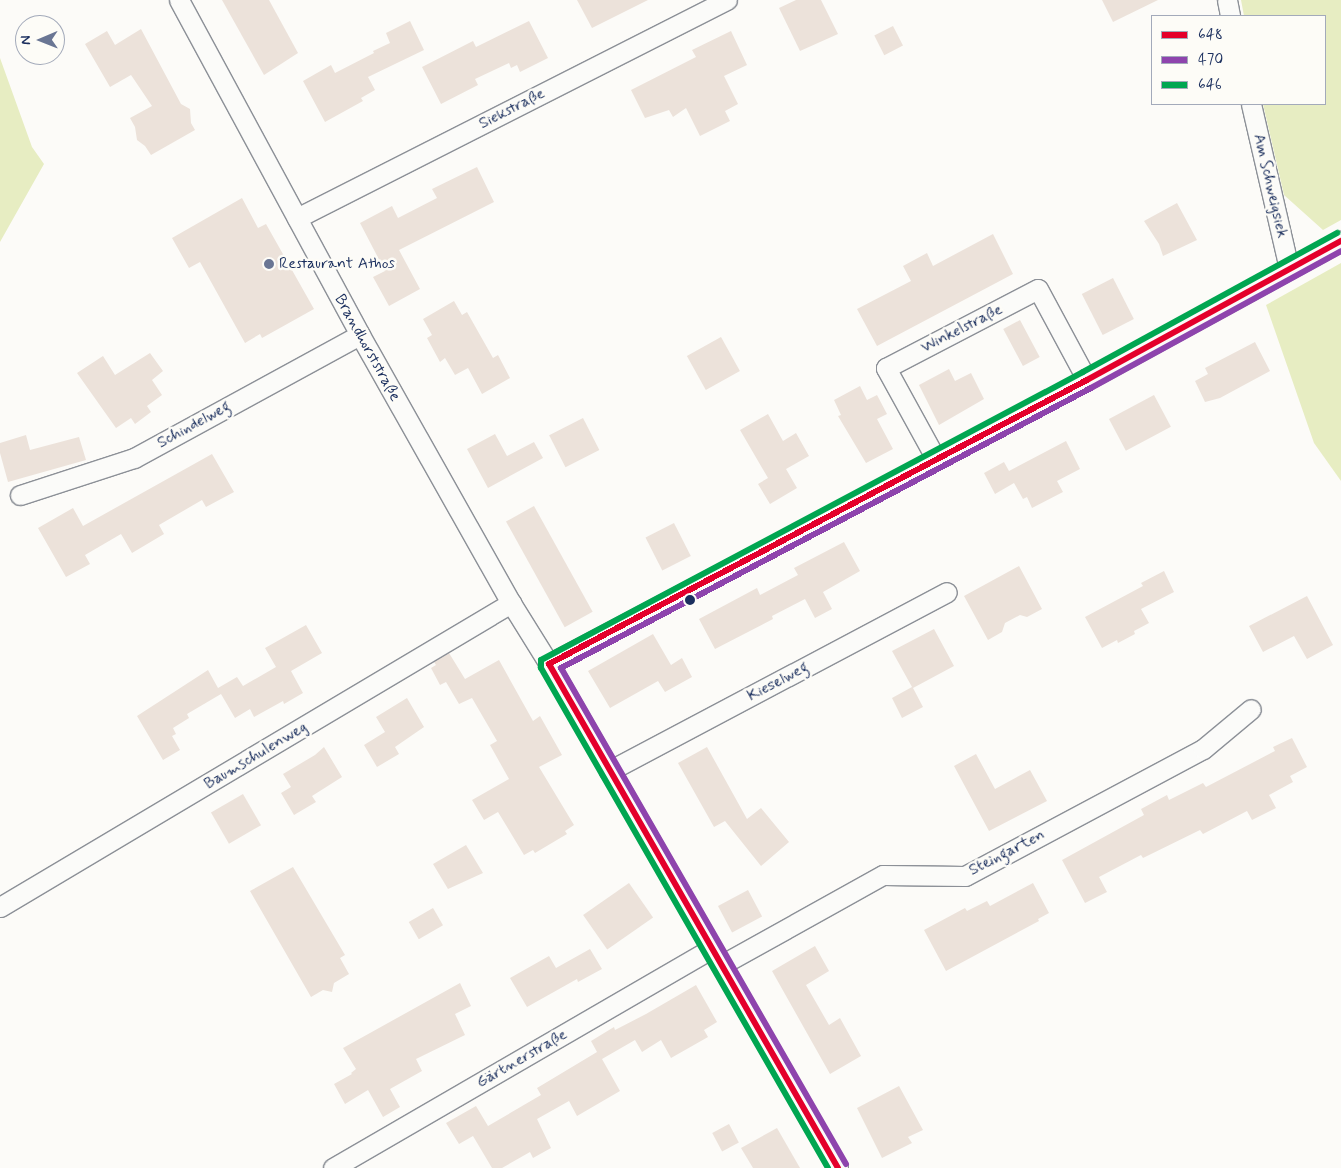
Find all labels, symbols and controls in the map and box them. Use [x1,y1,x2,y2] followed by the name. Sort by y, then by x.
[15,15,65,65] north arrow
[1151,15,1326,105] legend
[1198,25,1223,45] text: 648
[17,35,35,45] text: N
[1198,50,1223,70] text: 470
[1198,75,1222,95] text: 646
[476,84,548,134] street label: Siekstraße
[1249,132,1291,240] street label: Am Schweigsiek
[279,254,395,274] place label: Restaurant Athos
[263,258,275,270] marker: Restaurant Athos
[330,291,404,405] street label: Brandhorststraße
[918,300,1006,358] street label: Winkelstraße
[154,397,234,453] street label: Schindelweg
[685,595,695,605] unlabelled marker
[744,658,812,706] street label: Kieselweg
[201,718,311,794] street label: Baumschulenweg
[966,826,1048,880] street label: Steingarten
[473,1025,571,1093] street label: Gärtnerstraße

